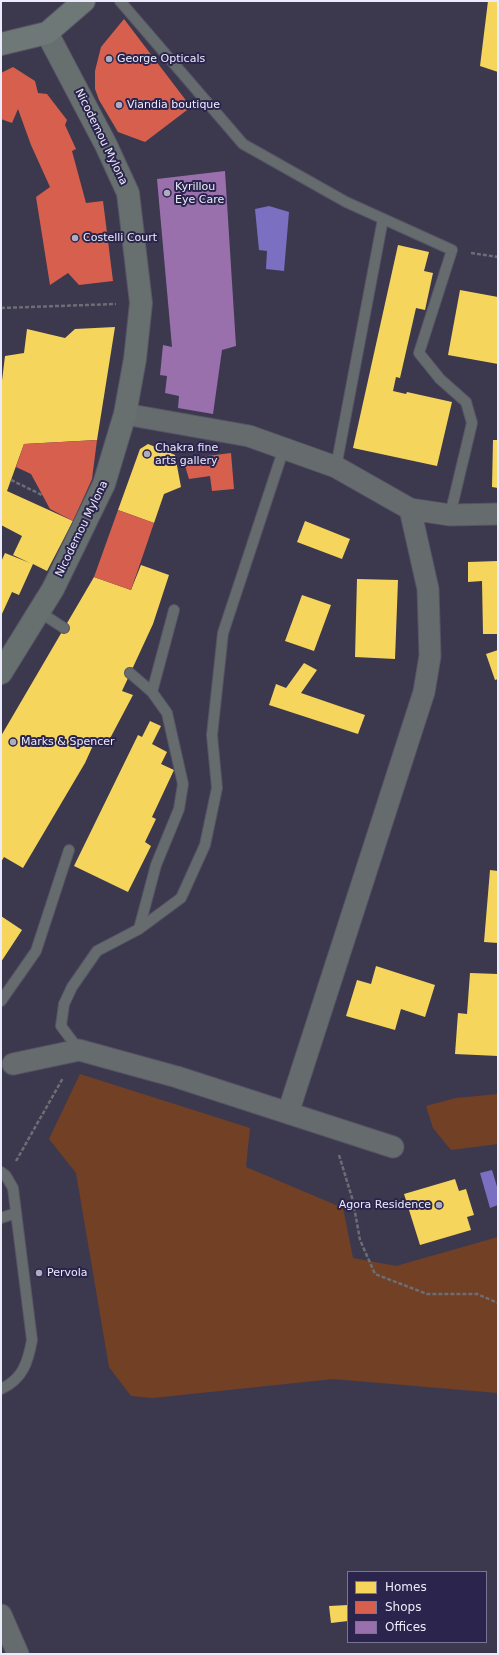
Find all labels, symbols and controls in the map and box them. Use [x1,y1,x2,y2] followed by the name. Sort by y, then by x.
[117,52,205,66] place label: George Opticals
[104,54,114,64] marker: George Opticals
[72,87,130,187] street label: Nicodemou Mylona
[127,98,220,112] place label: Viandia boutique
[114,100,124,110] marker: Viandia boutique
[175,180,224,206] place label: Kyrillou Eye Care
[162,188,172,198] marker: Kyrillou Eye Care
[83,231,157,245] place label: Costelli Court
[70,233,80,243] marker: Costelli Court
[155,441,218,467] place label: Chakra fine arts gallery
[142,449,152,459] marker: Chakra fine arts gallery
[53,479,111,579] street label: Nicodemou Mylona
[21,735,114,749] place label: Marks & Spencer
[8,737,18,747] marker: Marks & Spencer
[339,1198,431,1212] place label: Agora Residence
[434,1200,444,1210] marker: Agora Residence
[47,1266,88,1280] place label: Pervola
[34,1268,44,1278] marker: Pervola
[347,1571,487,1643] legend
[385,1580,427,1594] text: Homes
[385,1600,421,1614] text: Shops
[385,1620,426,1634] text: Offices

